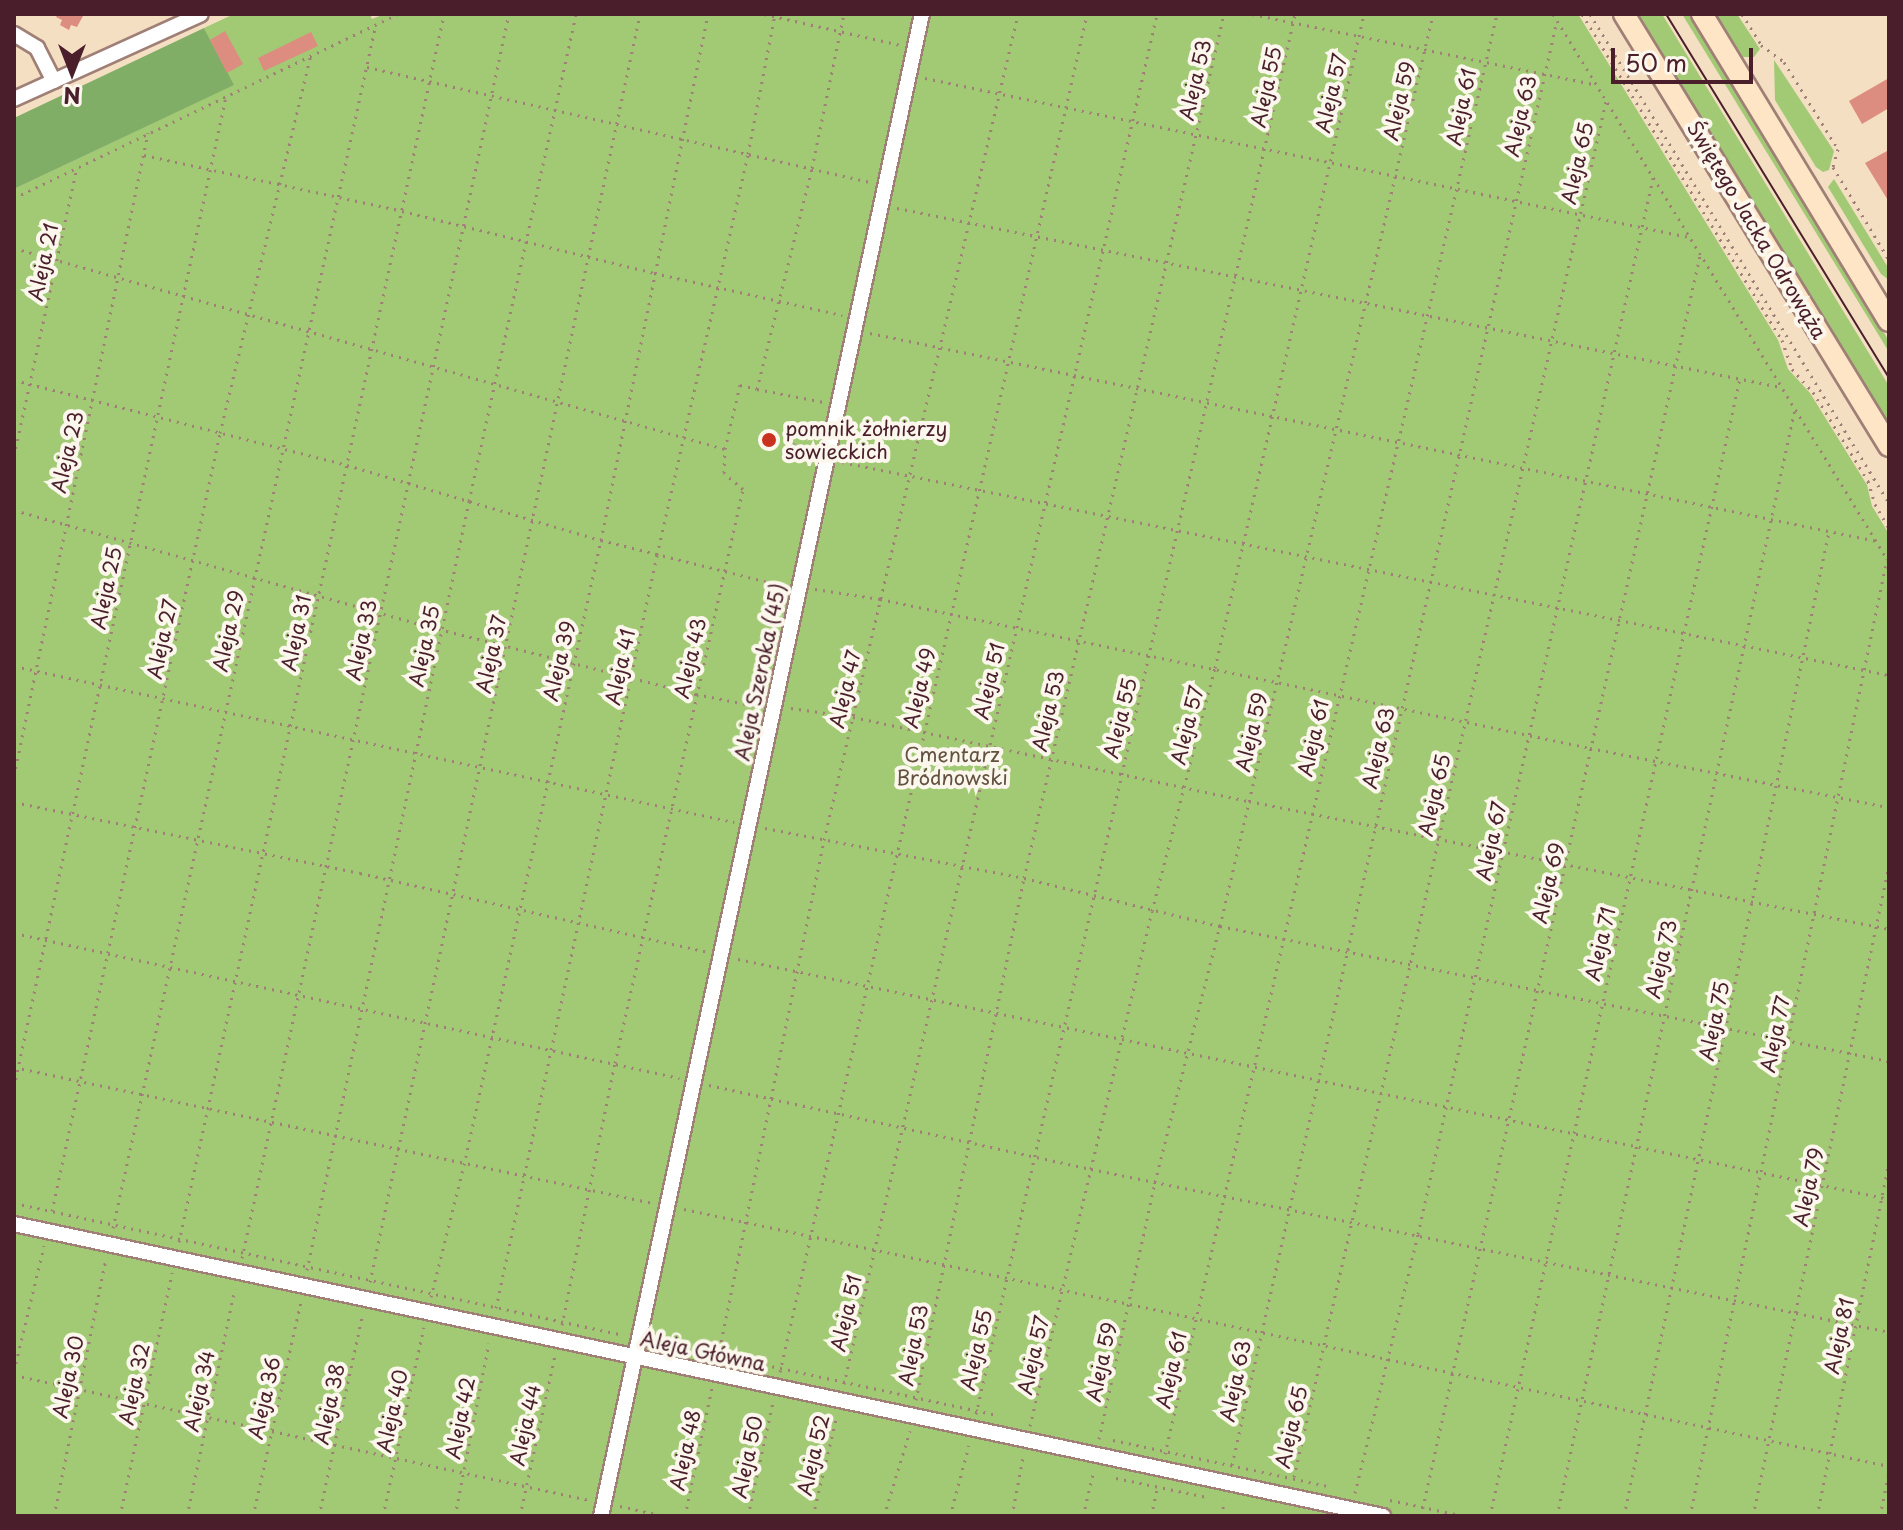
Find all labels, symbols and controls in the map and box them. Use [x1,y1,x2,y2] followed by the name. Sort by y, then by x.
[32,32,112,112] north arrow
[1615,32,1757,82] scale bar
[1174,37,1216,123] street label: Aleja 53
[1246,44,1286,130] street label: Aleja 55
[1625,44,1687,80] text: 50 m
[1310,51,1352,135] street label: Aleja 57
[1378,59,1420,143] street label: Aleja 59
[1441,66,1481,148] street label: Aleja 61
[1499,73,1541,159] street label: Aleja 63
[63,80,81,113] text: N
[1682,116,1832,344] street label: Świętego Jacka Odrowąża
[1556,120,1598,206] street label: Aleja 65
[23,221,63,303] street label: Aleja 21
[46,409,88,495] street label: Aleja 23
[785,416,948,463] place label: pomnik żołnierzy sowieckich
[760,431,778,449] marker: pomnik żołnierzy sowieckich
[86,545,126,631] street label: Aleja 25
[729,581,791,763] street label: Aleja Szeroka (45)
[208,589,248,673] street label: Aleja 29
[276,593,316,673] street label: Aleja 31
[142,597,182,681] street label: Aleja 27
[341,597,381,683] street label: Aleja 33
[404,604,444,688] street label: Aleja 35
[471,613,511,695] street label: Aleja 37
[669,615,711,701] street label: Aleja 43
[538,619,580,703] street label: Aleja 39
[600,627,640,707] street label: Aleja 41
[969,641,1009,721] street label: Aleja 51
[898,646,940,730] street label: Aleja 49
[824,648,866,730] street label: Aleja 47
[1027,668,1069,754] street label: Aleja 53
[1098,675,1142,761] street label: Aleja 55
[1166,683,1208,767] street label: Aleja 57
[1230,690,1272,774] street label: Aleja 59
[1292,697,1334,779] street label: Aleja 61
[1357,705,1399,791] street label: Aleja 63
[896,742,1008,789] park label: Cmentarz Bródnowski
[1413,752,1455,838] street label: Aleja 65
[1471,799,1511,883] street label: Aleja 67
[1527,841,1569,925] street label: Aleja 69
[1580,905,1620,983] street label: Aleja 71
[1640,917,1682,1001] street label: Aleja 73
[1694,980,1734,1062] street label: Aleja 75
[1755,993,1795,1075] street label: Aleja 77
[1788,1146,1828,1228] street label: Aleja 79
[826,1273,866,1353] street label: Aleja 51
[1819,1296,1859,1376] street label: Aleja 81
[893,1303,933,1387] street label: Aleja 53
[955,1307,997,1393] street label: Aleja 55
[1012,1313,1054,1397] street label: Aleja 57
[1081,1320,1121,1404] street label: Aleja 59
[638,1326,768,1376] street label: Aleja Główna
[1150,1329,1192,1411] street label: Aleja 61
[48,1333,88,1421] street label: Aleja 30
[1215,1338,1255,1424] street label: Aleja 63
[114,1341,154,1427] street label: Aleja 32
[179,1348,219,1434] street label: Aleja 34
[243,1355,285,1441] street label: Aleja 36
[309,1361,349,1447] street label: Aleja 38
[372,1367,412,1455] street label: Aleja 40
[440,1375,480,1461] street label: Aleja 42
[505,1382,545,1468] street label: Aleja 44
[1270,1384,1312,1470] street label: Aleja 65
[665,1408,705,1492] street label: Aleja 48
[792,1412,834,1498] street label: Aleja 52
[727,1414,767,1500] street label: Aleja 50

